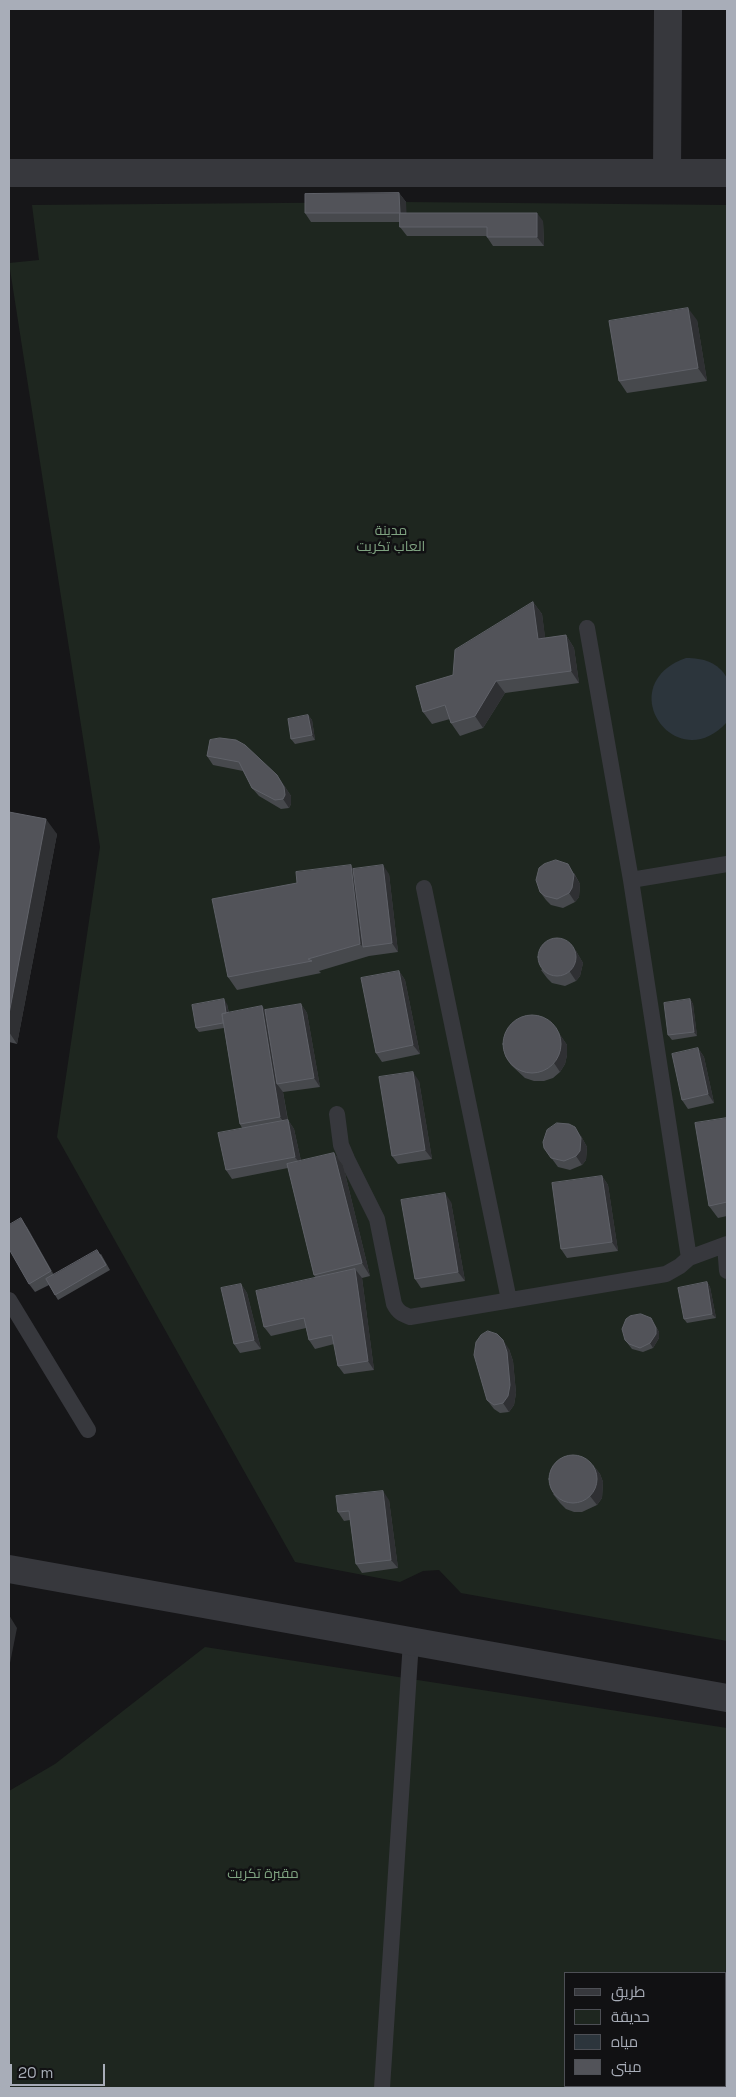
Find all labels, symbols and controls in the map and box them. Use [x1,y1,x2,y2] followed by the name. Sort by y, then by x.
[357,523,425,556] park label: مدينة العاب تكريت
[227,1866,299,1882] park label: مقبرة تكريت
[564,1972,726,2087] legend
[611,1982,645,2001] text: طريق
[611,2007,650,2026] text: حديقة
[611,2032,638,2051] text: مياه
[12,2054,108,2086] scale bar
[611,2057,642,2076] text: مبنى
[18,2063,53,2082] text: 20 m

